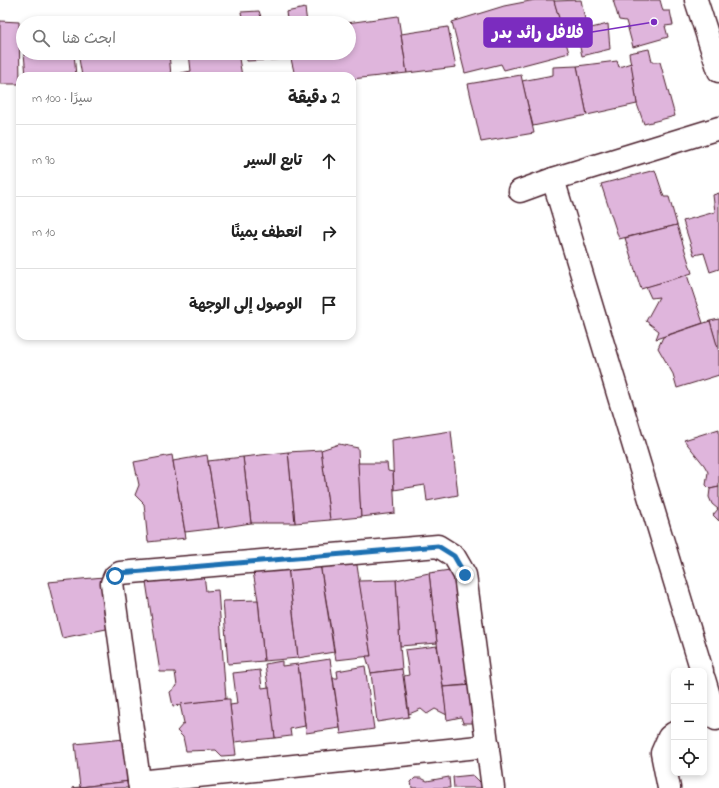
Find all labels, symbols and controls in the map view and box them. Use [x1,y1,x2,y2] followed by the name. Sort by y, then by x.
[16,16,356,60] search box
[484,18,592,47] callout: فلافل رائد بدر
[490,21,584,46] text: فلافل رائد بدر
[30,27,52,49] icon: search
[62,28,116,50] text: ابحث هنا
[288,86,340,111] text: 2 دقيقة
[32,89,93,108] text: سيرًا · 100 m
[245,150,302,172] text: تابع السير
[318,150,340,172] icon: ahead
[32,151,55,170] text: 90 m
[231,222,302,244] text: انعطف يمينًا
[318,222,340,244] icon: right
[32,223,55,242] text: 10 m
[189,294,302,316] text: الوصول إلى الوجهة
[318,294,340,316] icon: arrive
[456,566,474,584] route end
[106,567,124,585] route start
[671,668,707,776] map controls
[671,668,707,704] button: +
[671,704,707,740] button: −
[671,740,707,776] button: locate

